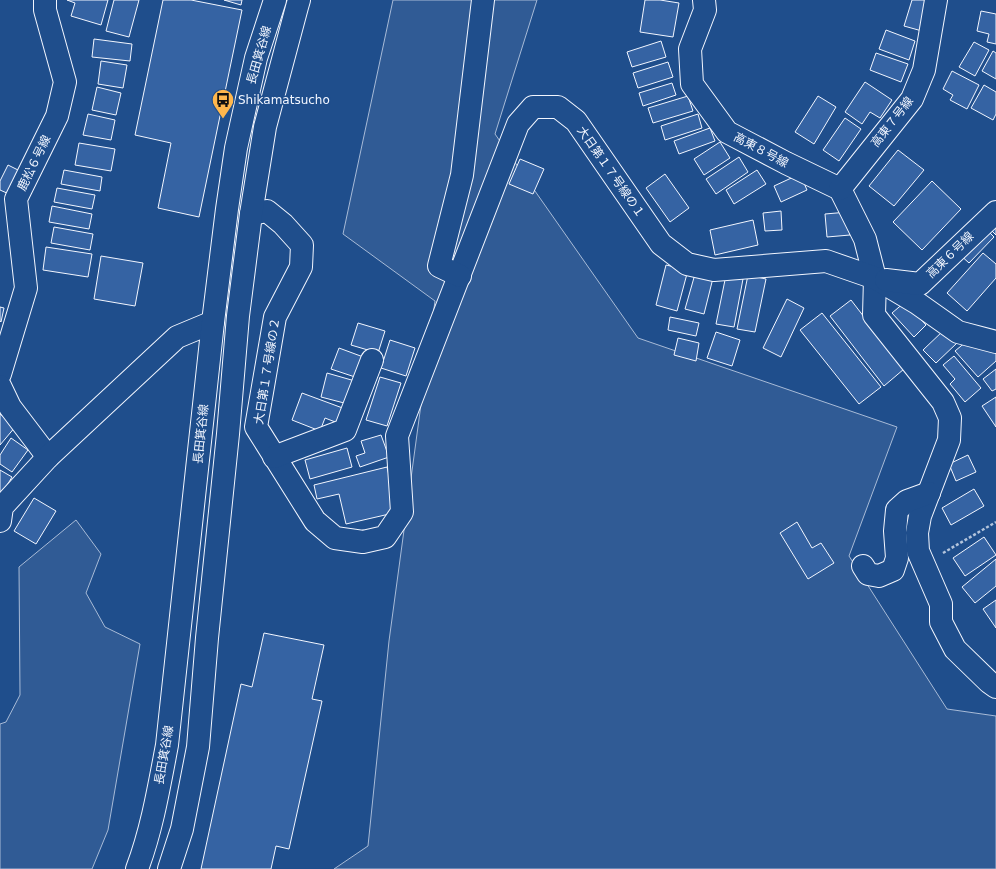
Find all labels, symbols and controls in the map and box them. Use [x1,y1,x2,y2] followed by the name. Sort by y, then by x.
[244,24,274,86] street label: 長田箕谷線
[210,87,236,120] bus stop icon: Shikamatsucho
[238,93,330,107] place label: Shikamatsucho
[868,94,916,150] street label: 高東７号線
[574,124,648,220] street label: 大日第１７号線の１
[731,130,791,170] street label: 高東８号線
[15,133,53,193] street label: 鹿松６号線
[924,229,976,281] street label: 高東６号線
[252,317,282,425] street label: 大日第１７号線の２
[191,403,211,465] street label: 長田箕谷線
[152,724,176,786] street label: 長田箕谷線

